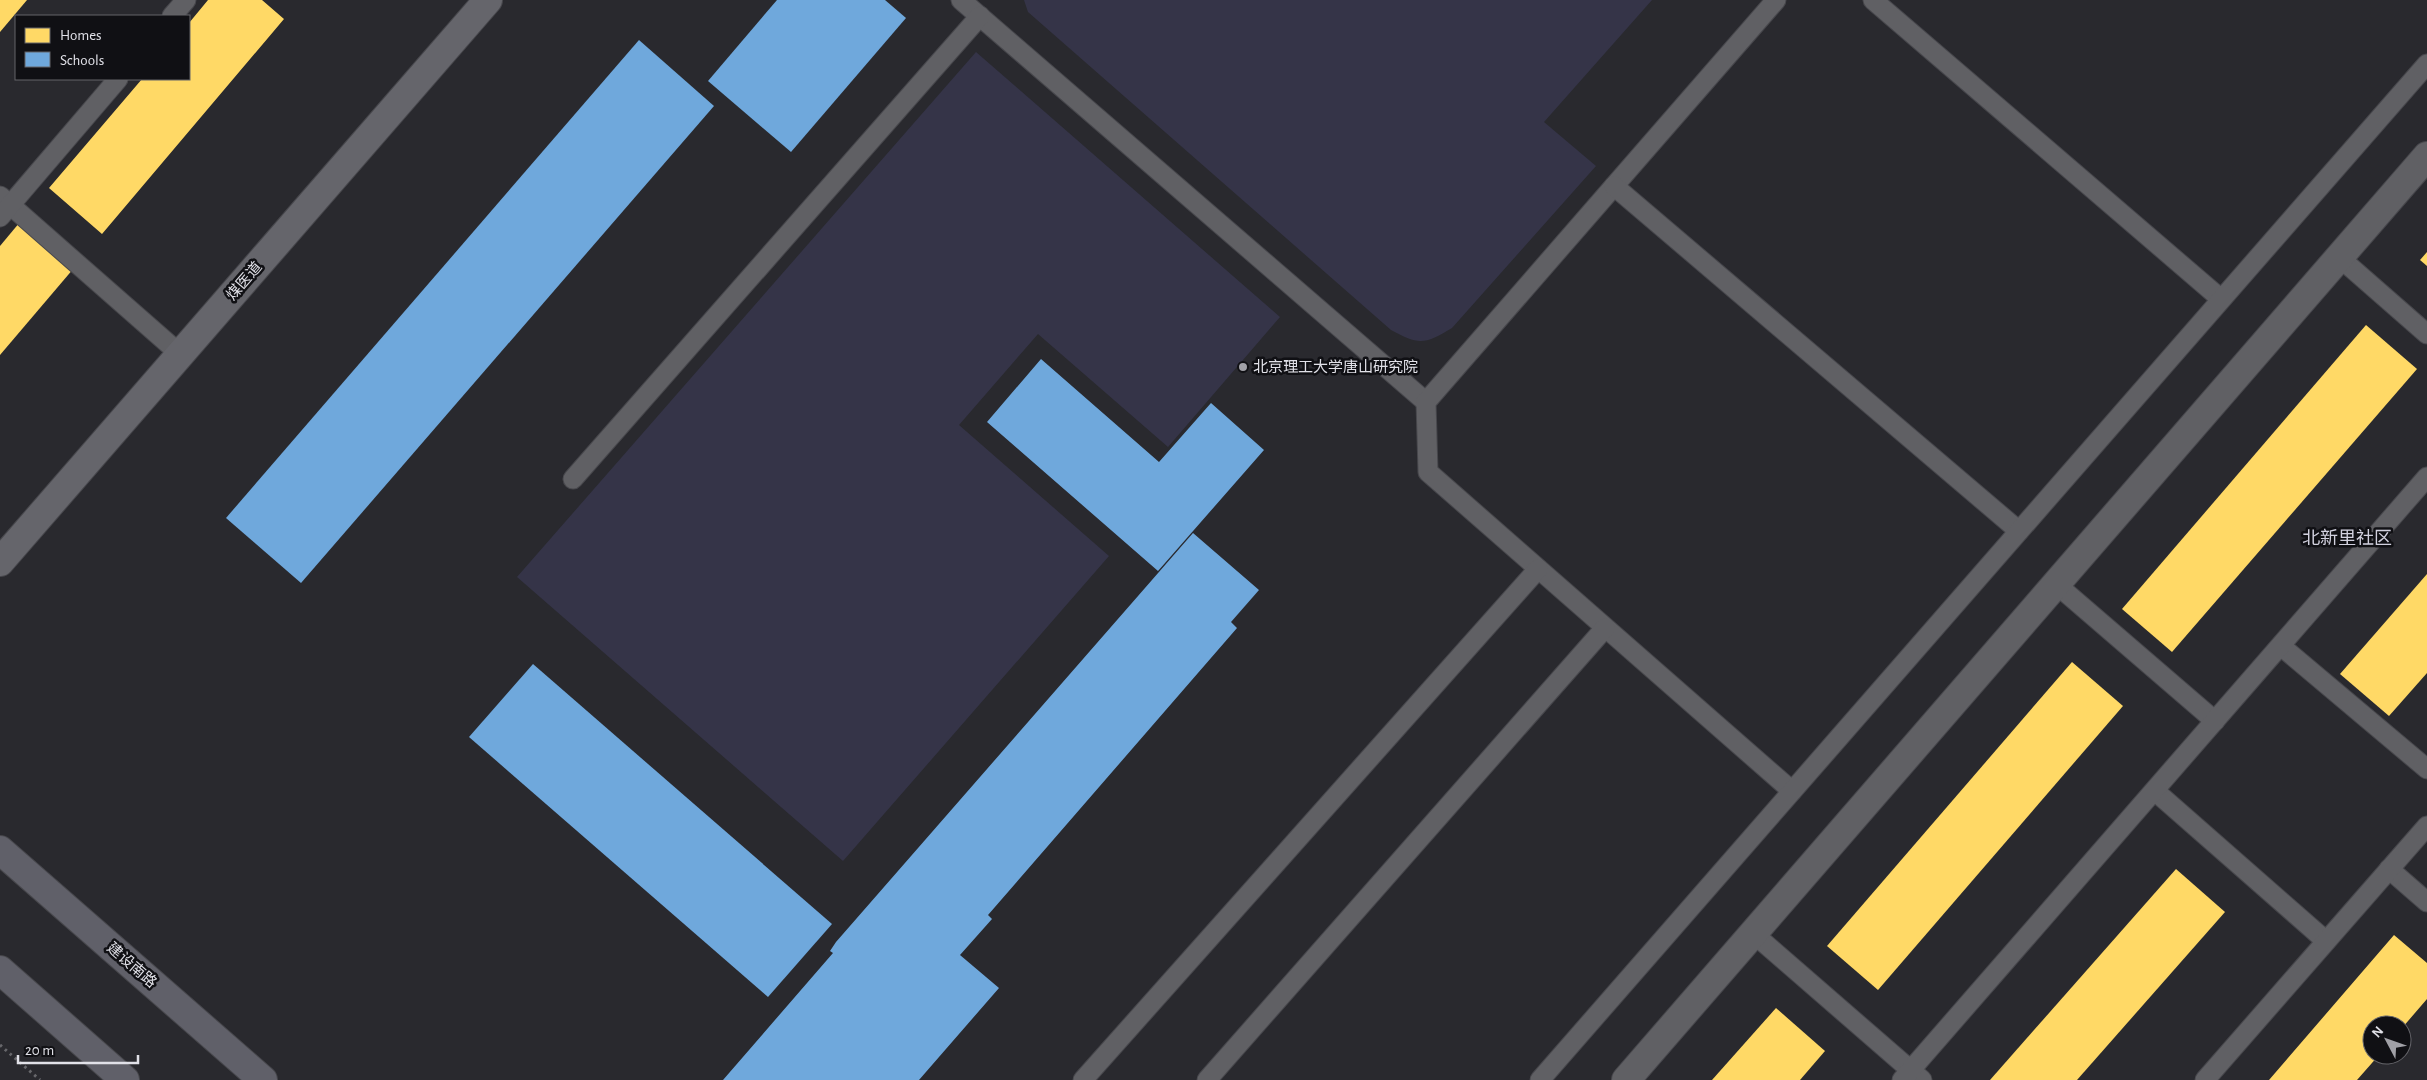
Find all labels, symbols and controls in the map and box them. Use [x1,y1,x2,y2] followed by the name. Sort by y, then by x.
[15,15,190,80] legend
[60,28,102,43] text: Homes
[60,53,104,68] text: Schools
[223,259,265,303] street label: 煤医道
[1253,358,1418,375] place label: 北京理工大学唐山研究院
[1237,361,1249,373] marker: 北京理工大学唐山研究院
[2302,528,2392,548] district label: 北新里社区
[104,939,160,991] street label: 建设南路
[2362,1015,2412,1065] north arrow
[2369,1024,2386,1040] text: N
[18,1032,138,1064] scale bar
[25,1043,54,1058] text: 20 m

